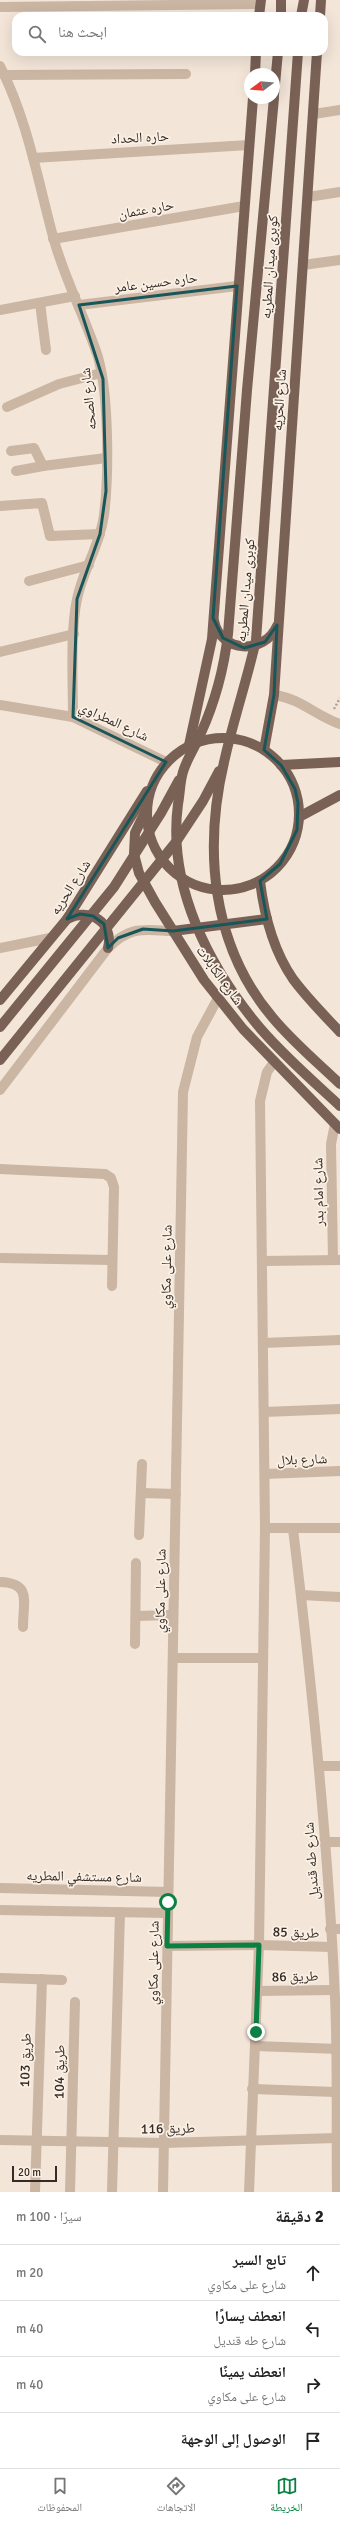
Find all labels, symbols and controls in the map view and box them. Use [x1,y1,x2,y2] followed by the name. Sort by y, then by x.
[12,12,328,56] search box
[26,23,48,45] icon: search
[58,23,107,41] text: ابحث هنا
[244,68,280,104] north arrow
[111,127,170,148] street label: حاره الحداد
[117,196,175,223] street label: حاره عثمان
[257,214,282,319] street label: كوبرى ميدان المطريه
[112,269,199,296] street label: حاره حسين عامر
[77,367,101,431] street label: شارع الصحه
[269,368,291,432] street label: شارع الحريه
[233,537,259,643] street label: كوبرى ميدان المطريه
[75,698,151,747] street label: شارع المطراوي
[46,857,95,918] street label: شارع الحريه
[192,942,247,1009] street label: شارع الكابلات
[309,1157,329,1228] street label: شارع امام بدر
[157,1225,178,1309] street label: شارع على مكاوي
[277,1450,328,1470] street label: شارع بلال
[151,1549,172,1633] street label: شارع على مكاوي
[300,1821,324,1900] street label: شارع طه قنديل
[26,1867,142,1889] street label: شارع مستشفي المطريه
[159,1893,177,1911] route start
[144,1921,165,2005] street label: شارع على مكاوي
[272,1923,320,1943] street label: طريق 85
[271,1968,319,1986] street label: طريق 86
[247,2023,265,2041] route end
[16,2033,36,2088] street label: طريق 103
[51,2045,69,2099] street label: طريق 104
[141,2120,195,2138] street label: طريق 116
[12,2164,57,2183] scale bar
[18,2166,41,2179] text: 20 m
[275,2206,324,2227] text: 2 دقيقة
[16,2209,82,2225] text: سيرًا · 100 m
[233,2251,286,2269] text: تابع السير
[302,2262,324,2284] icon: ahead
[16,2265,43,2281] text: 20 m
[208,2277,286,2293] text: شارع على مكاوي
[215,2307,286,2325] text: انعطف يسارًا
[302,2318,324,2340] icon: left
[16,2321,43,2337] text: 40 m
[214,2333,286,2349] text: شارع طه قنديل
[219,2363,286,2381] text: انعطف يمينًا
[302,2374,324,2396] icon: right
[16,2377,43,2393] text: 40 m
[208,2389,286,2405] text: شارع على مكاوي
[181,2430,286,2448] text: الوصول إلى الوجهة
[302,2430,324,2452] icon: arrive
[37,2475,82,2518] tab: المحفوظات
[157,2475,196,2518] tab: الاتجاهات
[270,2475,303,2518] tab: الخريطة

